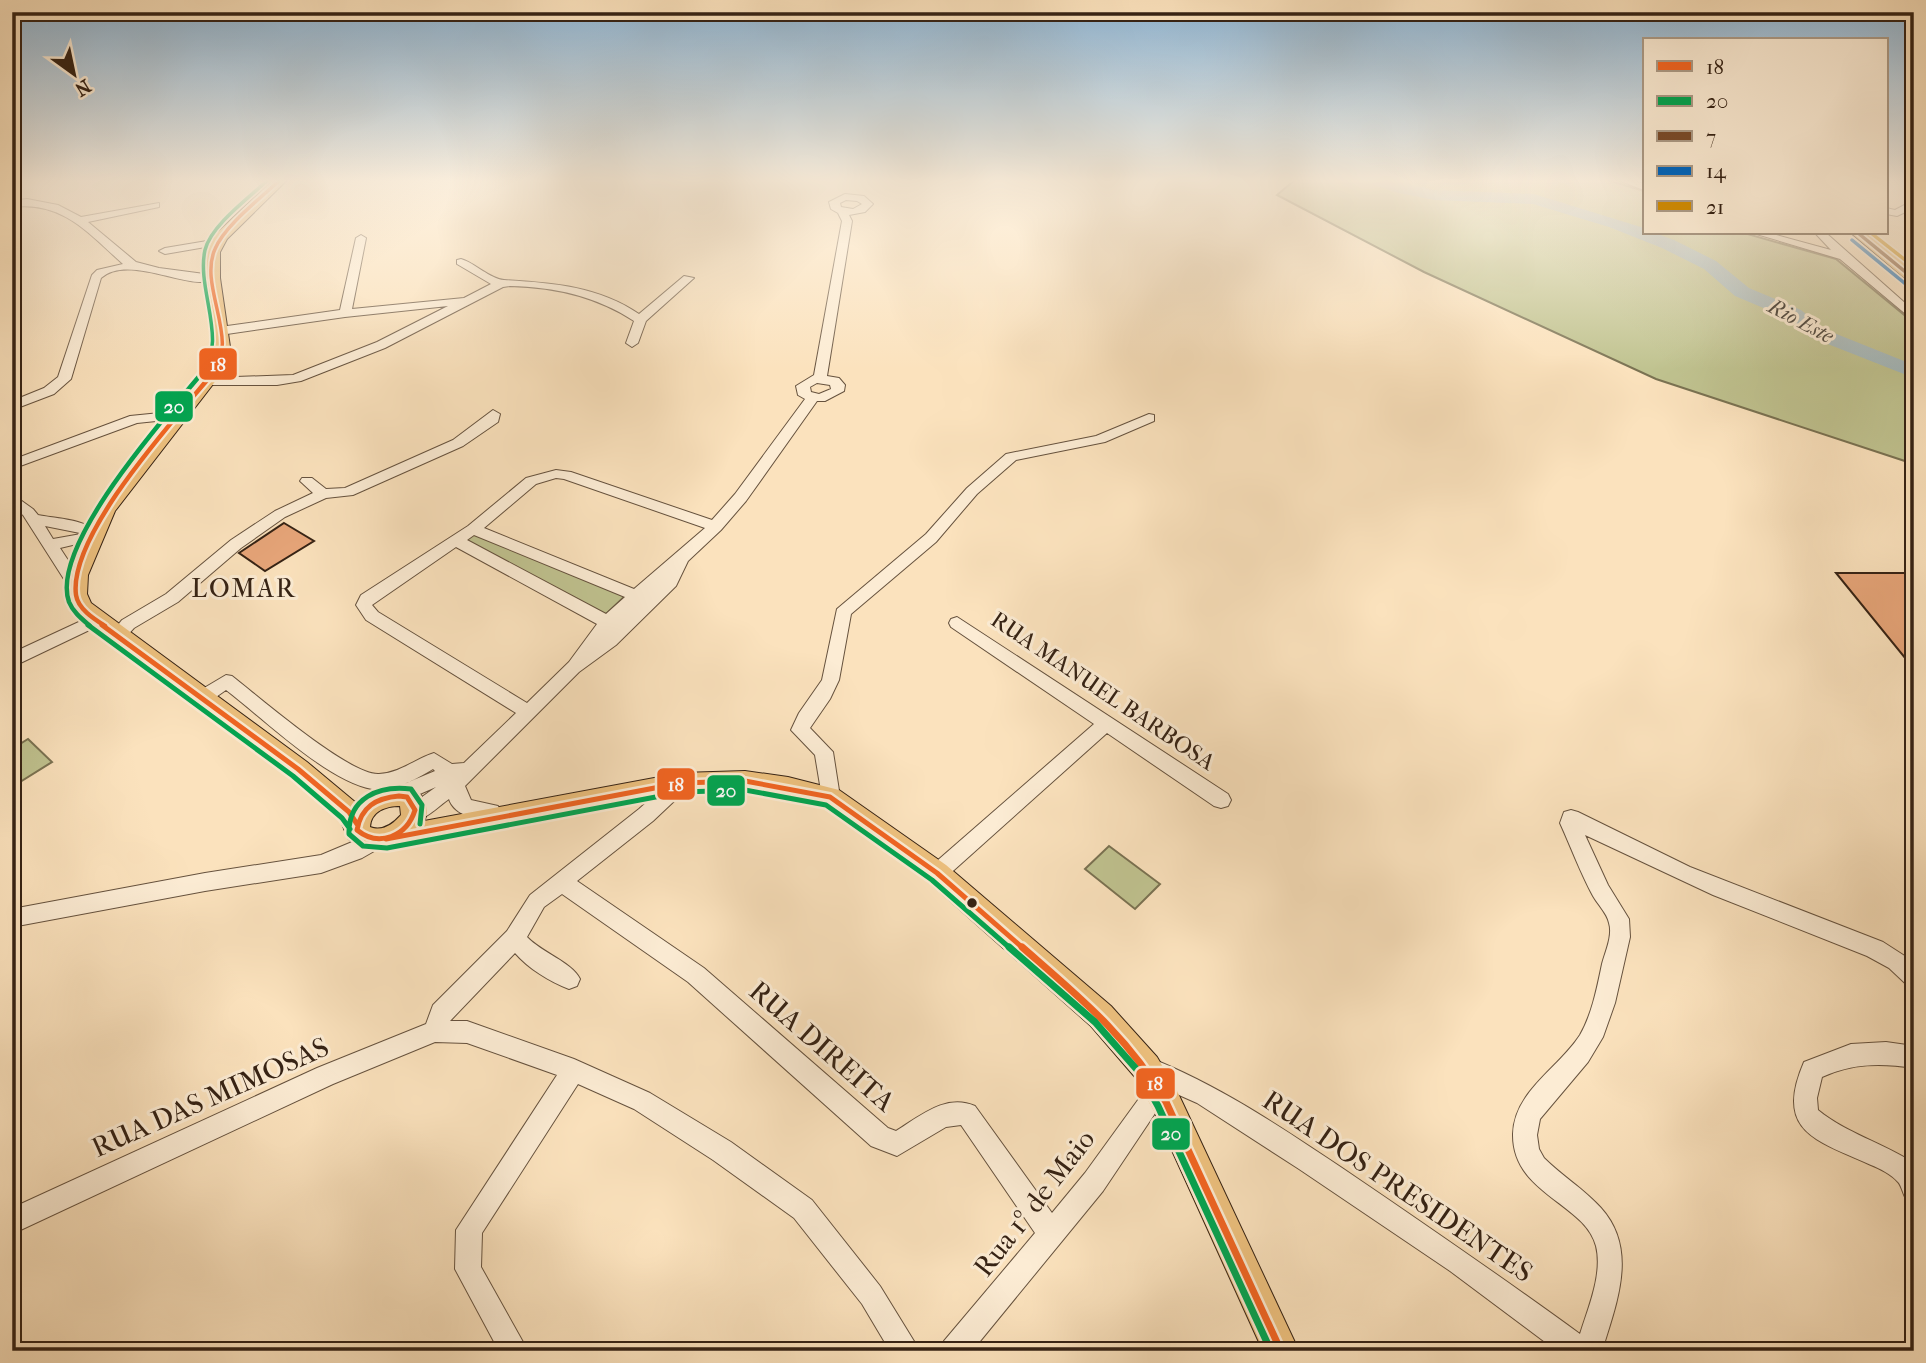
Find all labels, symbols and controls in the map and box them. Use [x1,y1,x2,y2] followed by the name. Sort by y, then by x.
[38,38,108,108] north arrow
[1643,38,1888,234] legend
[1706,55,1724,79] text: 18
[70,74,95,101] text: N
[1706,89,1728,113] text: 20
[1706,125,1716,149] text: 7
[1706,159,1726,183] text: 14
[1706,195,1724,219] text: 21
[1763,293,1838,348] water label: Rio Este
[198,347,238,381] line badge: 18
[210,354,226,376] text: 18
[154,390,194,423] line badge: 20
[164,396,184,418] text: 20
[191,573,297,604] district label: LOMAR
[986,606,1221,777] street label: RUA MANUEL BARBOSA
[656,767,696,801] line badge: 18
[668,774,684,796] text: 18
[706,774,746,807] line badge: 20
[716,780,736,802] text: 20
[965,896,979,910] unlabelled marker
[743,974,902,1119] street label: RUA DIREITA
[87,1030,333,1164] street label: RUA DAS MIMOSAS
[1135,1067,1176,1100] line badge: 18
[1147,1073,1163,1095] text: 18
[1257,1083,1539,1289] street label: RUA DOS PRESIDENTES
[1151,1117,1191,1151] line badge: 20
[967,1123,1101,1283] street label: Rua 1º de Maio
[1161,1123,1181,1145] text: 20

